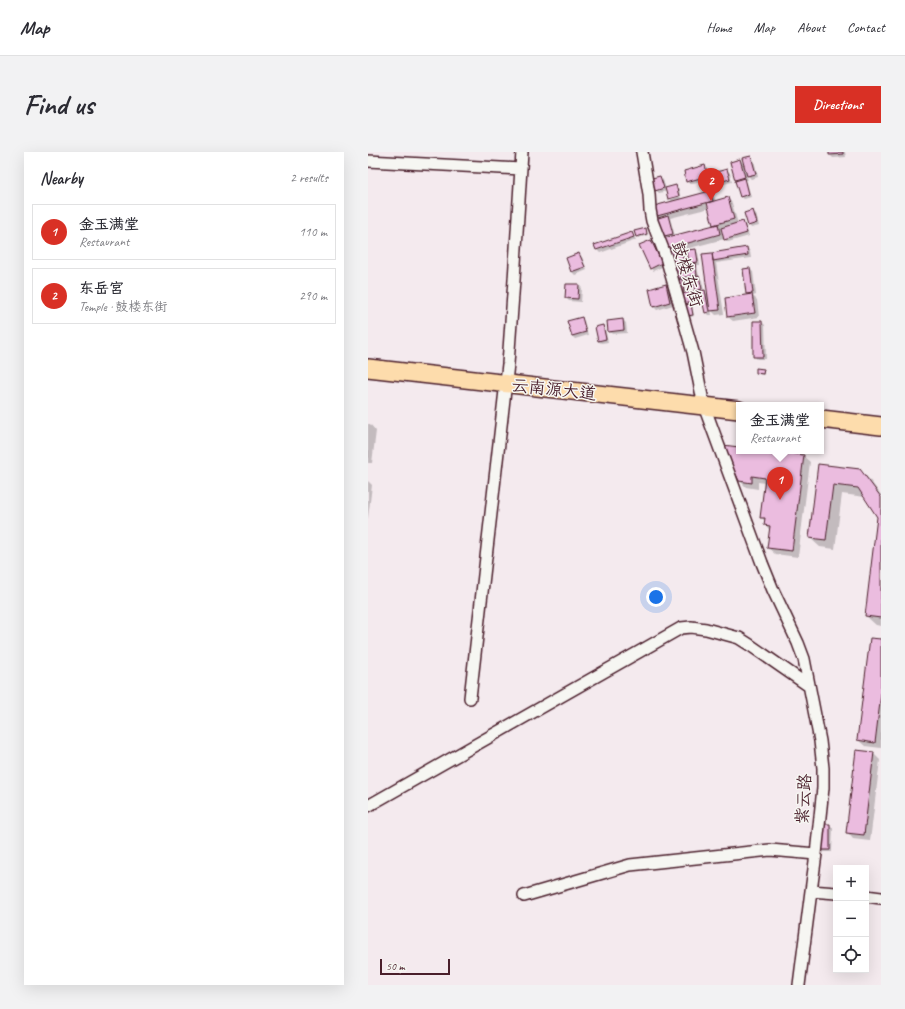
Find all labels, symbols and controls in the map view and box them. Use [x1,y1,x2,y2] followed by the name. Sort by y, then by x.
[20,16,50,40] text: Map
[706,19,732,36] text: Home
[754,19,775,36] text: Map
[797,19,825,36] text: About
[847,19,885,36] text: Contact
[795,86,881,123] button: Directions
[24,87,94,122] text: Find us
[40,168,83,189] text: Nearby
[698,168,724,201] pin: 2
[290,170,328,186] text: 2 results
[79,215,139,234] text: 金玉满堂
[51,224,57,240] text: 1
[299,224,327,240] text: 110 m
[79,234,129,250] text: Restaurant
[668,239,708,310] street label: 鼓楼东街
[79,279,124,298] text: 东岳宫
[51,288,57,304] text: 2
[299,288,327,304] text: 290 m
[79,299,167,315] text: Temple · 鼓楼东街
[511,375,597,404] street label: 云南源大道
[736,402,824,454] popup
[750,411,810,430] text: 金玉满堂
[750,430,800,446] text: Restaurant
[767,467,793,500] pin: 1
[646,587,666,607] your location
[791,773,816,825] street label: 紫云路
[833,865,869,973] map controls
[833,865,869,901] button: +
[833,901,869,937] button: −
[833,937,869,973] button: locate
[380,957,450,976] scale bar
[386,959,405,973] text: 50 m

